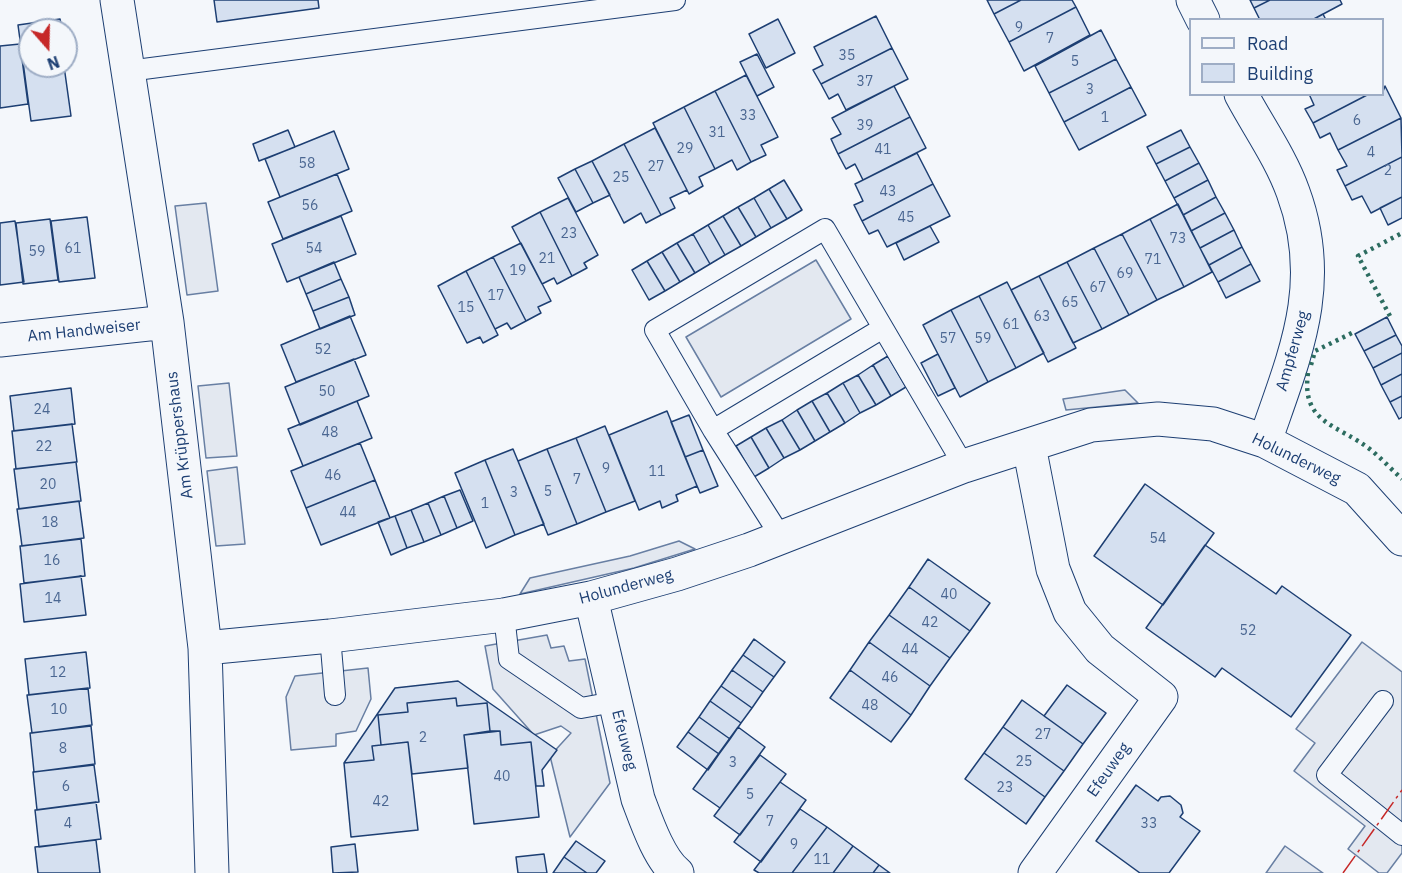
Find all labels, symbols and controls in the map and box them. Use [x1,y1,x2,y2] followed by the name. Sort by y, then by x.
[18,18,78,78] north arrow
[1189,18,1384,96] legend
[1015,20,1023,36] house number: 9
[1046,31,1054,47] house number: 7
[1247,32,1288,55] text: Road
[839,48,855,64] house number: 35
[45,52,62,74] text: N
[1071,54,1079,70] house number: 5
[1247,62,1313,85] text: Building
[857,74,873,90] house number: 37
[1086,82,1094,98] house number: 3
[740,108,756,124] house number: 33
[1101,110,1109,126] house number: 1
[1353,113,1361,129] house number: 6
[857,118,873,134] house number: 39
[709,125,725,141] house number: 31
[677,141,693,157] house number: 29
[875,142,891,158] house number: 41
[1367,145,1375,161] house number: 4
[299,156,315,172] house number: 58
[648,159,664,175] house number: 27
[1384,163,1392,179] house number: 2
[613,170,629,186] house number: 25
[880,184,896,200] house number: 43
[302,198,318,214] house number: 56
[898,210,914,226] house number: 45
[561,226,577,242] house number: 23
[1170,231,1186,247] house number: 73
[65,241,81,257] house number: 61
[306,241,322,257] house number: 54
[29,244,45,260] house number: 59
[539,251,555,267] house number: 21
[1145,252,1161,268] house number: 71
[510,263,526,279] house number: 19
[1117,266,1133,282] house number: 69
[1090,280,1106,296] house number: 67
[488,288,504,304] house number: 17
[1062,295,1078,311] house number: 65
[458,300,474,316] house number: 15
[1034,309,1050,325] house number: 63
[1272,309,1314,393] street label: Ampferweg
[26,316,142,346] street label: Am Handweiser
[1003,317,1019,333] house number: 61
[940,331,956,347] house number: 57
[975,331,991,347] house number: 59
[315,342,331,358] house number: 52
[163,370,197,500] street label: Am Krüppershaus
[319,384,335,400] house number: 50
[34,402,50,418] house number: 24
[322,425,338,441] house number: 48
[1249,429,1343,489] street label: Holunderweg
[36,439,52,455] house number: 22
[602,461,610,477] house number: 9
[649,464,665,480] house number: 11
[325,468,341,484] house number: 46
[573,472,581,488] house number: 7
[40,477,56,493] house number: 20
[544,484,552,500] house number: 5
[510,485,518,501] house number: 3
[481,496,489,512] house number: 1
[340,505,356,521] house number: 44
[42,515,58,531] house number: 18
[1150,531,1166,547] house number: 54
[44,553,60,569] house number: 16
[577,565,675,609] street label: Holunderweg
[941,587,957,603] house number: 40
[45,591,61,607] house number: 14
[922,615,938,631] house number: 42
[1240,623,1256,639] house number: 52
[902,642,918,658] house number: 44
[50,665,66,681] house number: 12
[882,670,898,686] house number: 46
[862,698,878,714] house number: 48
[51,702,67,718] house number: 10
[607,708,641,772] street label: Efeuweg
[1035,727,1051,743] house number: 27
[419,730,427,746] house number: 2
[1083,739,1135,801] street label: Efeuweg
[59,741,67,757] house number: 8
[1016,754,1032,770] house number: 25
[729,755,737,771] house number: 3
[494,769,510,785] house number: 40
[62,779,70,795] house number: 6
[997,780,1013,796] house number: 23
[746,787,754,803] house number: 5
[373,794,389,810] house number: 42
[766,814,774,830] house number: 7
[64,816,72,832] house number: 4
[1141,816,1157,832] house number: 33
[790,837,798,853] house number: 9
[814,852,830,868] house number: 11

